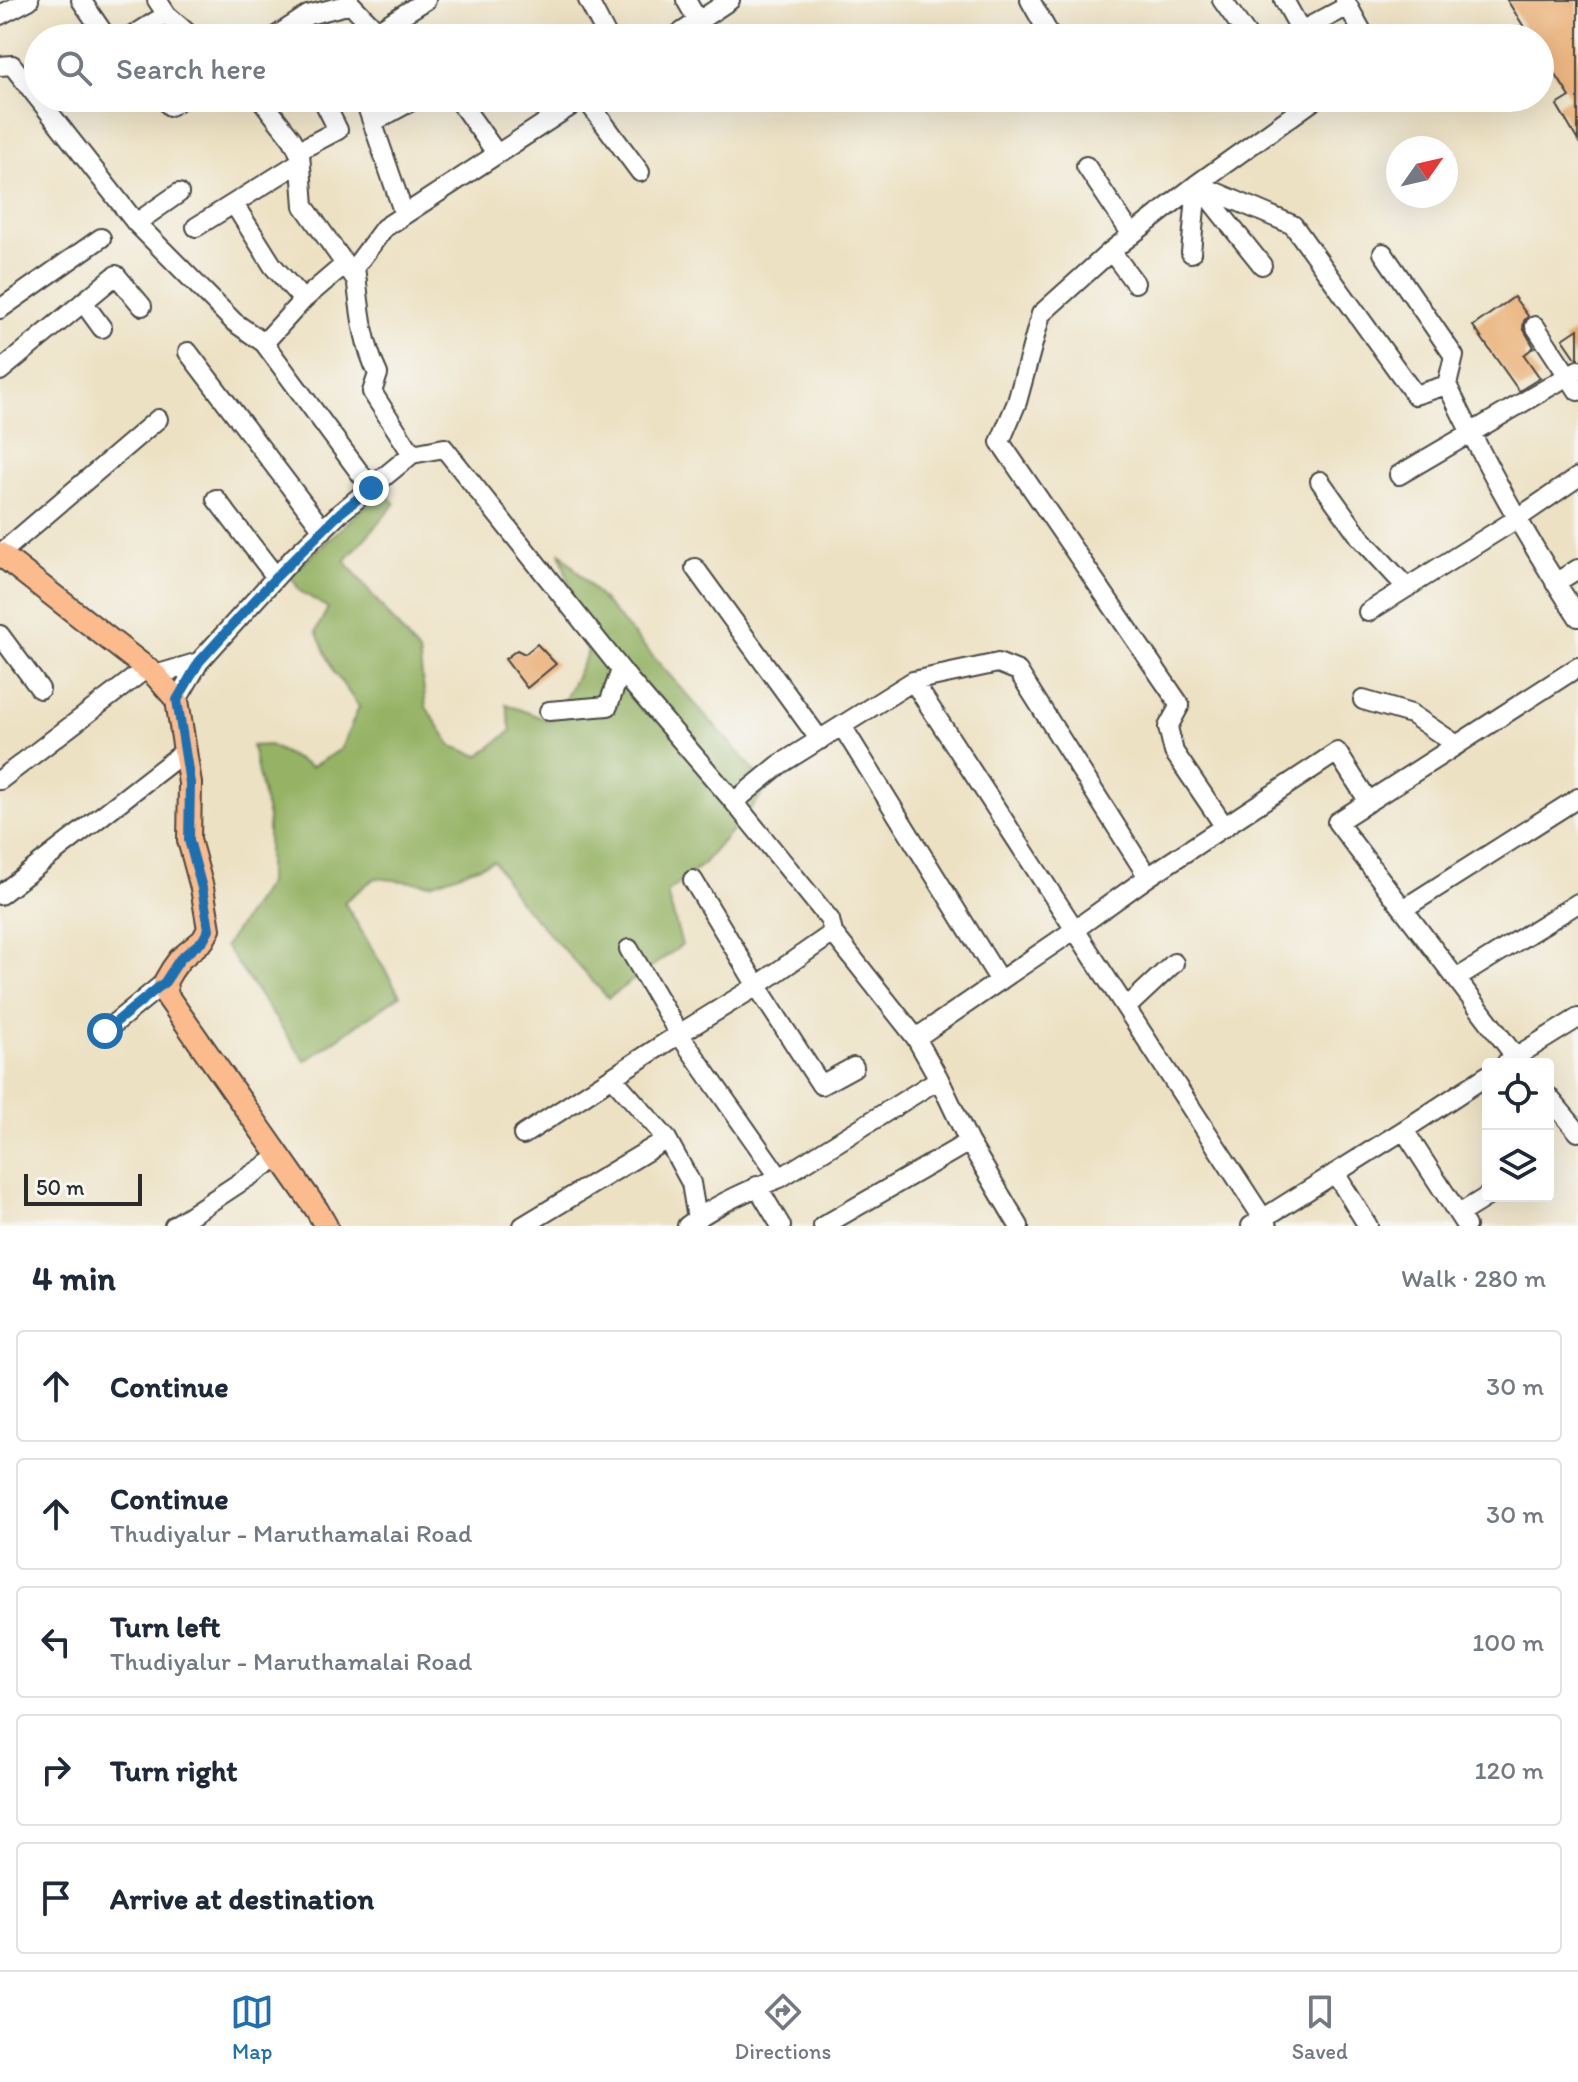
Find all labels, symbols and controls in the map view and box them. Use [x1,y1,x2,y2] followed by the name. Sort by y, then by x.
[24,24,1554,112] search box
[52,46,96,90] icon: search
[116,50,266,87] text: Search here
[1386,136,1458,208] north arrow
[353,470,389,506] route end
[87,1013,123,1049] route start
[1482,1058,1554,1202] map controls
[1482,1058,1554,1130] button: locate
[1482,1130,1554,1202] button: layers
[24,1170,142,1206] scale bar
[36,1174,85,1201] text: 50 m
[32,1258,116,1299] text: 4 min
[1401,1262,1546,1294] text: Walk · 280 m
[34,1364,78,1408] icon: ahead
[110,1368,229,1405] text: Continue
[1486,1370,1544,1402] text: 30 m
[110,1480,229,1517] text: Continue
[34,1492,78,1536] icon: ahead
[1486,1498,1544,1530] text: 30 m
[110,1517,472,1549] text: Thudiyalur - Maruthamalai Road
[110,1608,221,1645] text: Turn left
[34,1620,78,1664] icon: left
[1472,1626,1544,1658] text: 100 m
[110,1645,472,1677] text: Thudiyalur - Maruthamalai Road
[34,1748,78,1792] icon: right
[110,1752,238,1789] text: Turn right
[1475,1754,1544,1786] text: 120 m
[34,1876,78,1920] icon: arrive
[110,1880,374,1917] text: Arrive at destination
[230,1990,274,2065] tab: Map
[735,1990,831,2065] tab: Directions
[1292,1990,1348,2065] tab: Saved

